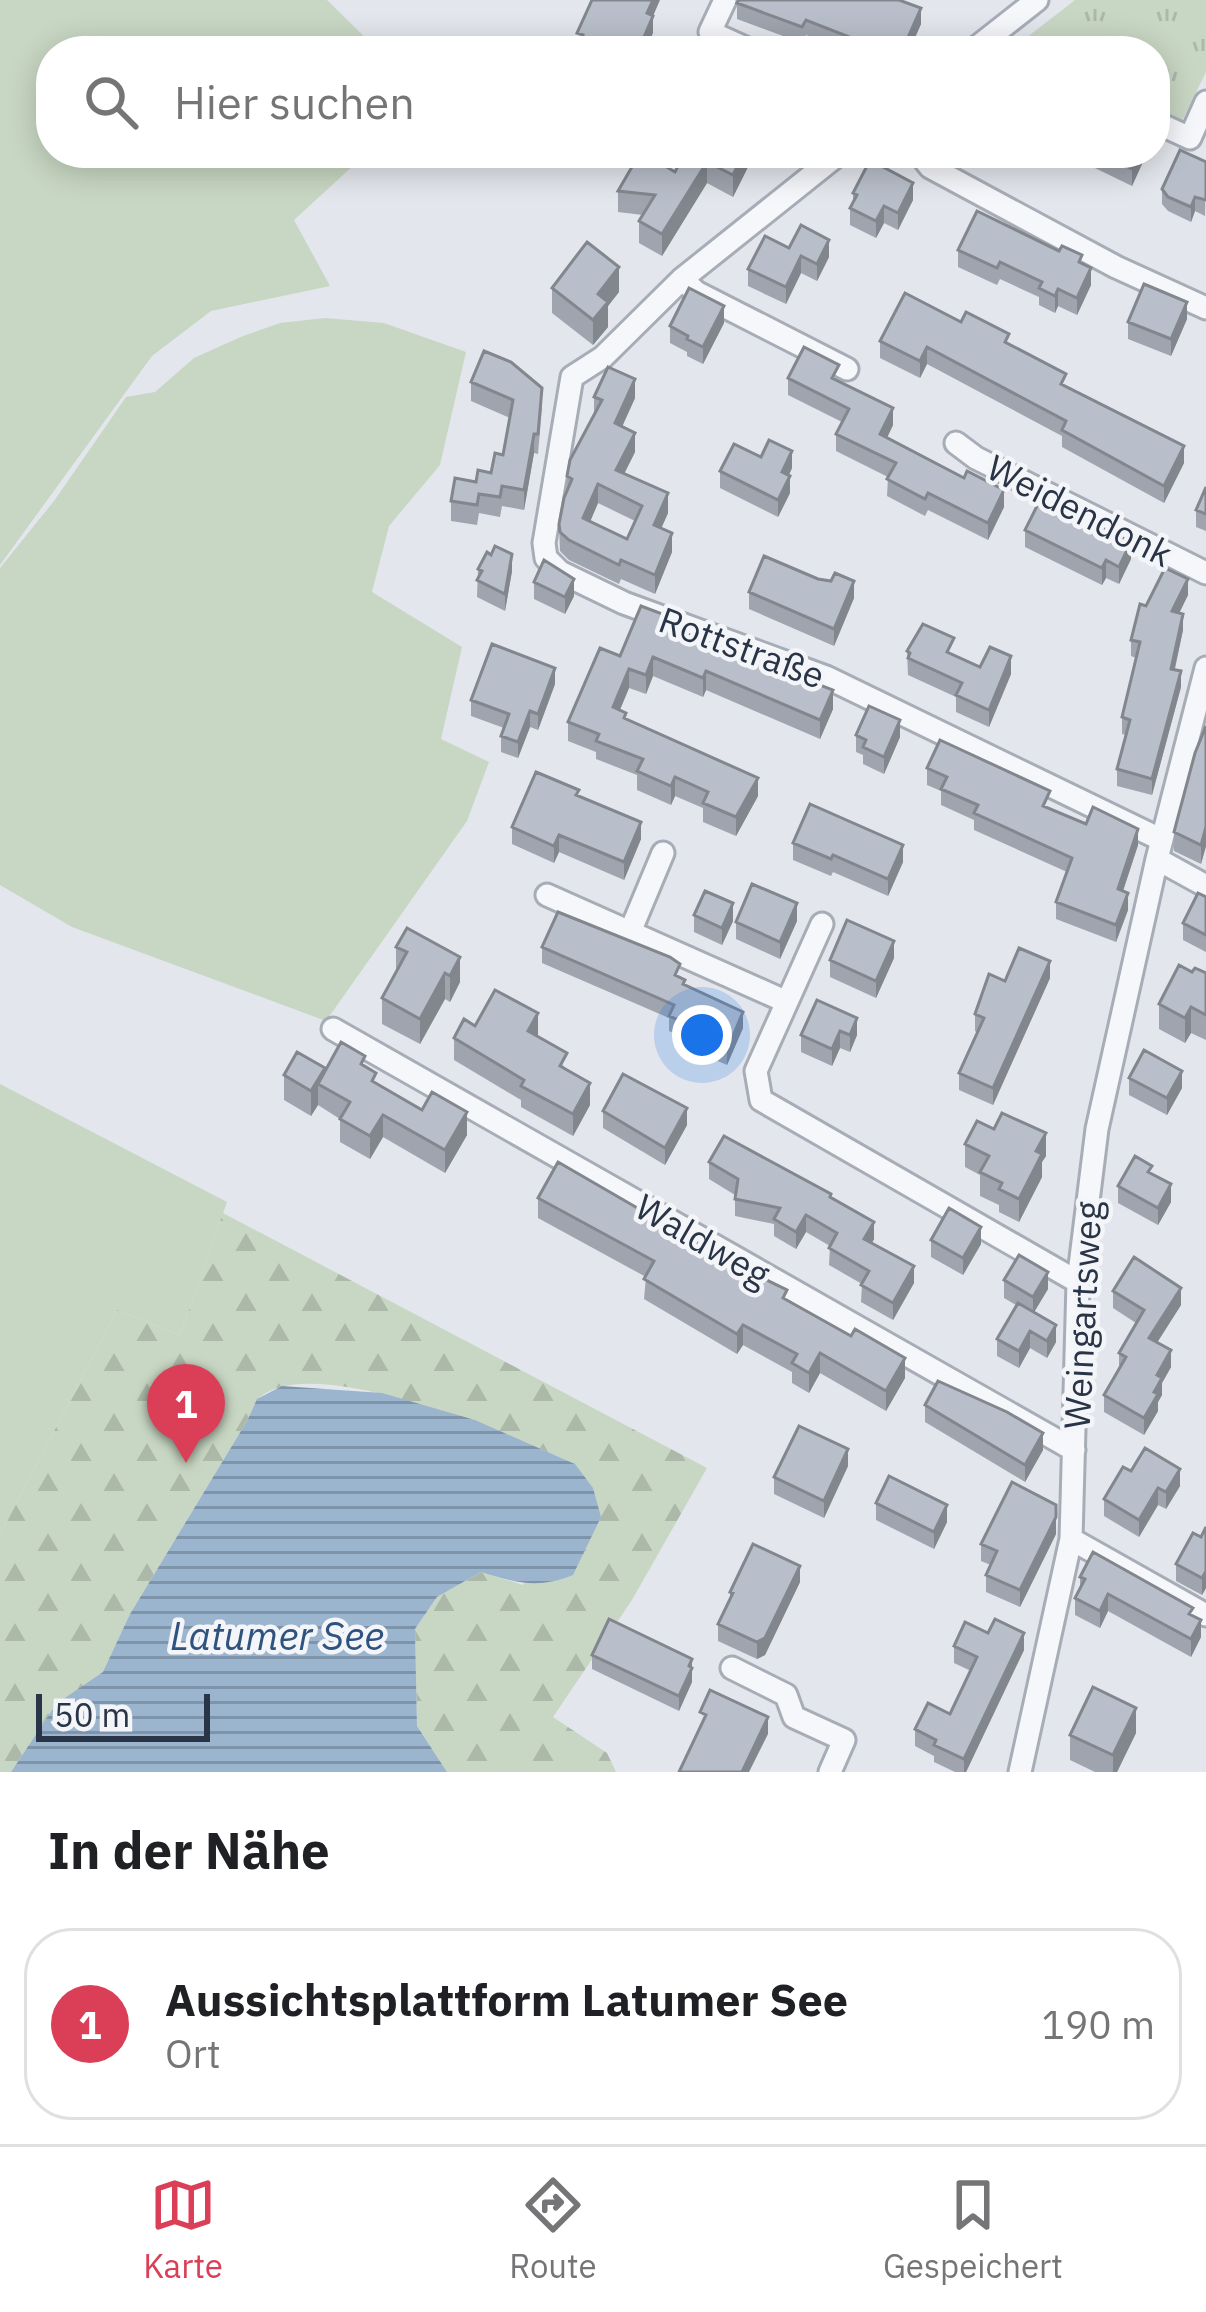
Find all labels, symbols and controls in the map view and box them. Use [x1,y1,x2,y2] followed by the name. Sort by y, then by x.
[36,36,1170,168] search box
[78,69,144,135] icon: search
[174,73,415,131] text: Hier suchen
[979,443,1181,577] street label: Weidendonk
[653,595,831,699] street label: Rottstraße
[672,1005,732,1065] your location
[627,1183,779,1297] street label: Waldweg
[1053,1200,1111,1430] street label: Weingartsweg
[147,1364,225,1463] pin: 1
[170,1610,384,1661] water label: Latumer See
[36,1688,210,1741] scale bar
[54,1693,130,1736] text: 50 m
[48,1817,330,1883] text: In der Nähe
[165,1970,848,2028] text: Aussichtsplattform Latumer See
[78,1999,102,2050] text: 1
[1042,1999,1155,2050] text: 190 m
[165,2028,221,2079] text: Ort
[143,2172,223,2287] tab: Karte
[509,2172,597,2287] tab: Route
[883,2172,1063,2287] tab: Gespeichert

